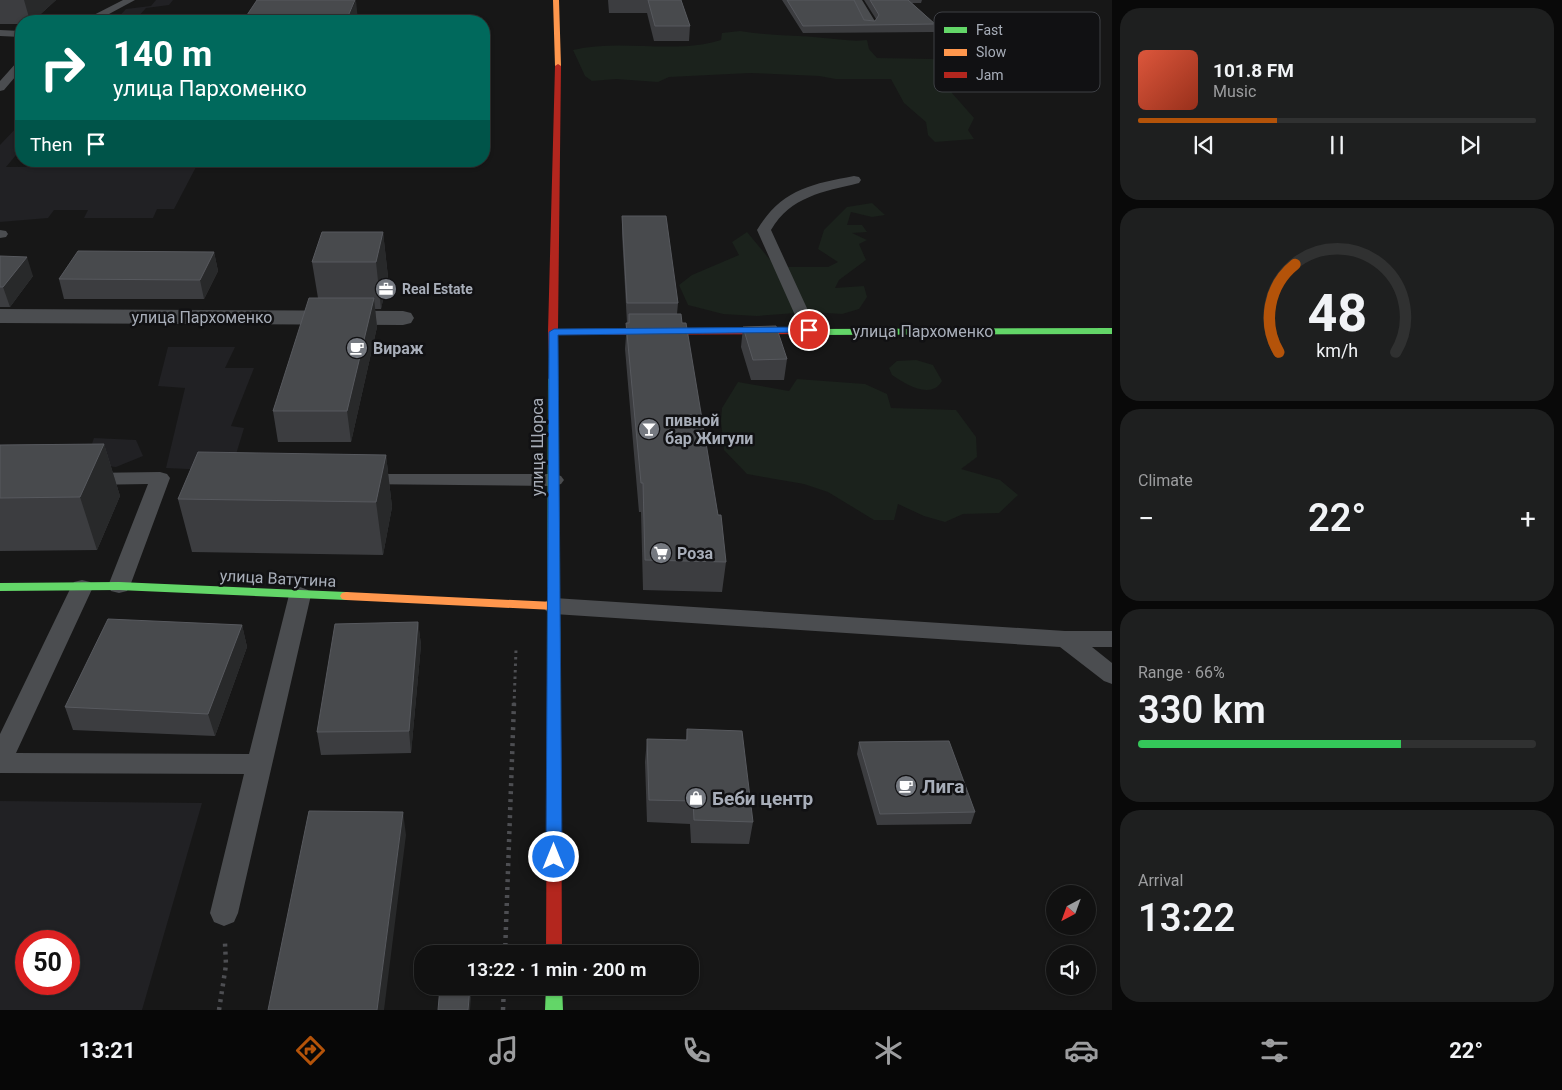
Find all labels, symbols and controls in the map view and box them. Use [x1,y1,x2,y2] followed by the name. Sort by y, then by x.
[934,12,1100,92] legend
[976,22,1003,38] text: Fast
[113,34,212,75] text: 140 m
[30,35,95,100] icon: right
[976,44,1007,60] text: Slow
[1213,59,1294,82] text: 101.8 FM
[976,67,1004,83] text: Jam
[113,76,307,101] text: улица Пархоменко
[1213,82,1256,101] text: Music
[82,130,110,158] icon: arrive
[1190,131,1218,159] icon: previous
[1323,131,1351,159] icon: pause
[1456,131,1484,159] icon: next
[30,133,72,156] text: Then
[374,277,398,301] office icon: Real Estate
[402,281,473,297] place label: Real Estate
[1307,283,1367,344] text: 48
[132,308,272,327] street label: улица Пархоменко
[788,309,830,351] pin
[795,316,823,344] icon: arrive
[853,322,993,341] street label: улица Пархоменко
[345,336,369,360] cafe icon: Вираж
[373,339,424,358] place label: Вираж
[1316,340,1358,361] text: km/h
[528,398,547,496] street label: улица Щорса
[665,411,753,448] place label: пивной бар Жигули
[637,417,661,441] bar icon: пивной бар Жигули
[1138,471,1193,490] text: Climate
[1308,496,1366,540] text: 22°
[1138,502,1154,535] text: −
[1520,502,1536,535] text: +
[649,541,673,565] supermarket icon: Роза
[677,544,713,563] place label: Роза
[219,566,337,591] street label: улица Ватутина
[1138,663,1225,682] text: Range · 66%
[1138,688,1266,732] text: 330 km
[894,774,918,798] cafe icon: Лига
[922,775,964,798] place label: Лига
[684,786,708,810] shop icon: Беби центр
[712,787,814,810] place label: Беби центр
[527,830,579,882] position arrow
[1138,871,1183,890] text: Arrival
[1046,885,1096,935] north arrow
[1046,885,1096,995] map controls
[1138,896,1235,940] text: 13:22
[15,930,80,995] speed limit sign: 50
[1046,945,1096,995] button: sound
[466,958,647,981] text: 13:22 · 1 min · 200 m
[293,1033,328,1068] icon: directions
[486,1033,521,1068] icon: music
[679,1033,714,1068] icon: phone
[871,1033,906,1068] icon: climate
[1064,1033,1099,1068] icon: car
[1257,1033,1292,1068] icon: filters
[79,1038,136,1063] text: 13:21
[1449,1038,1483,1063] text: 22°

